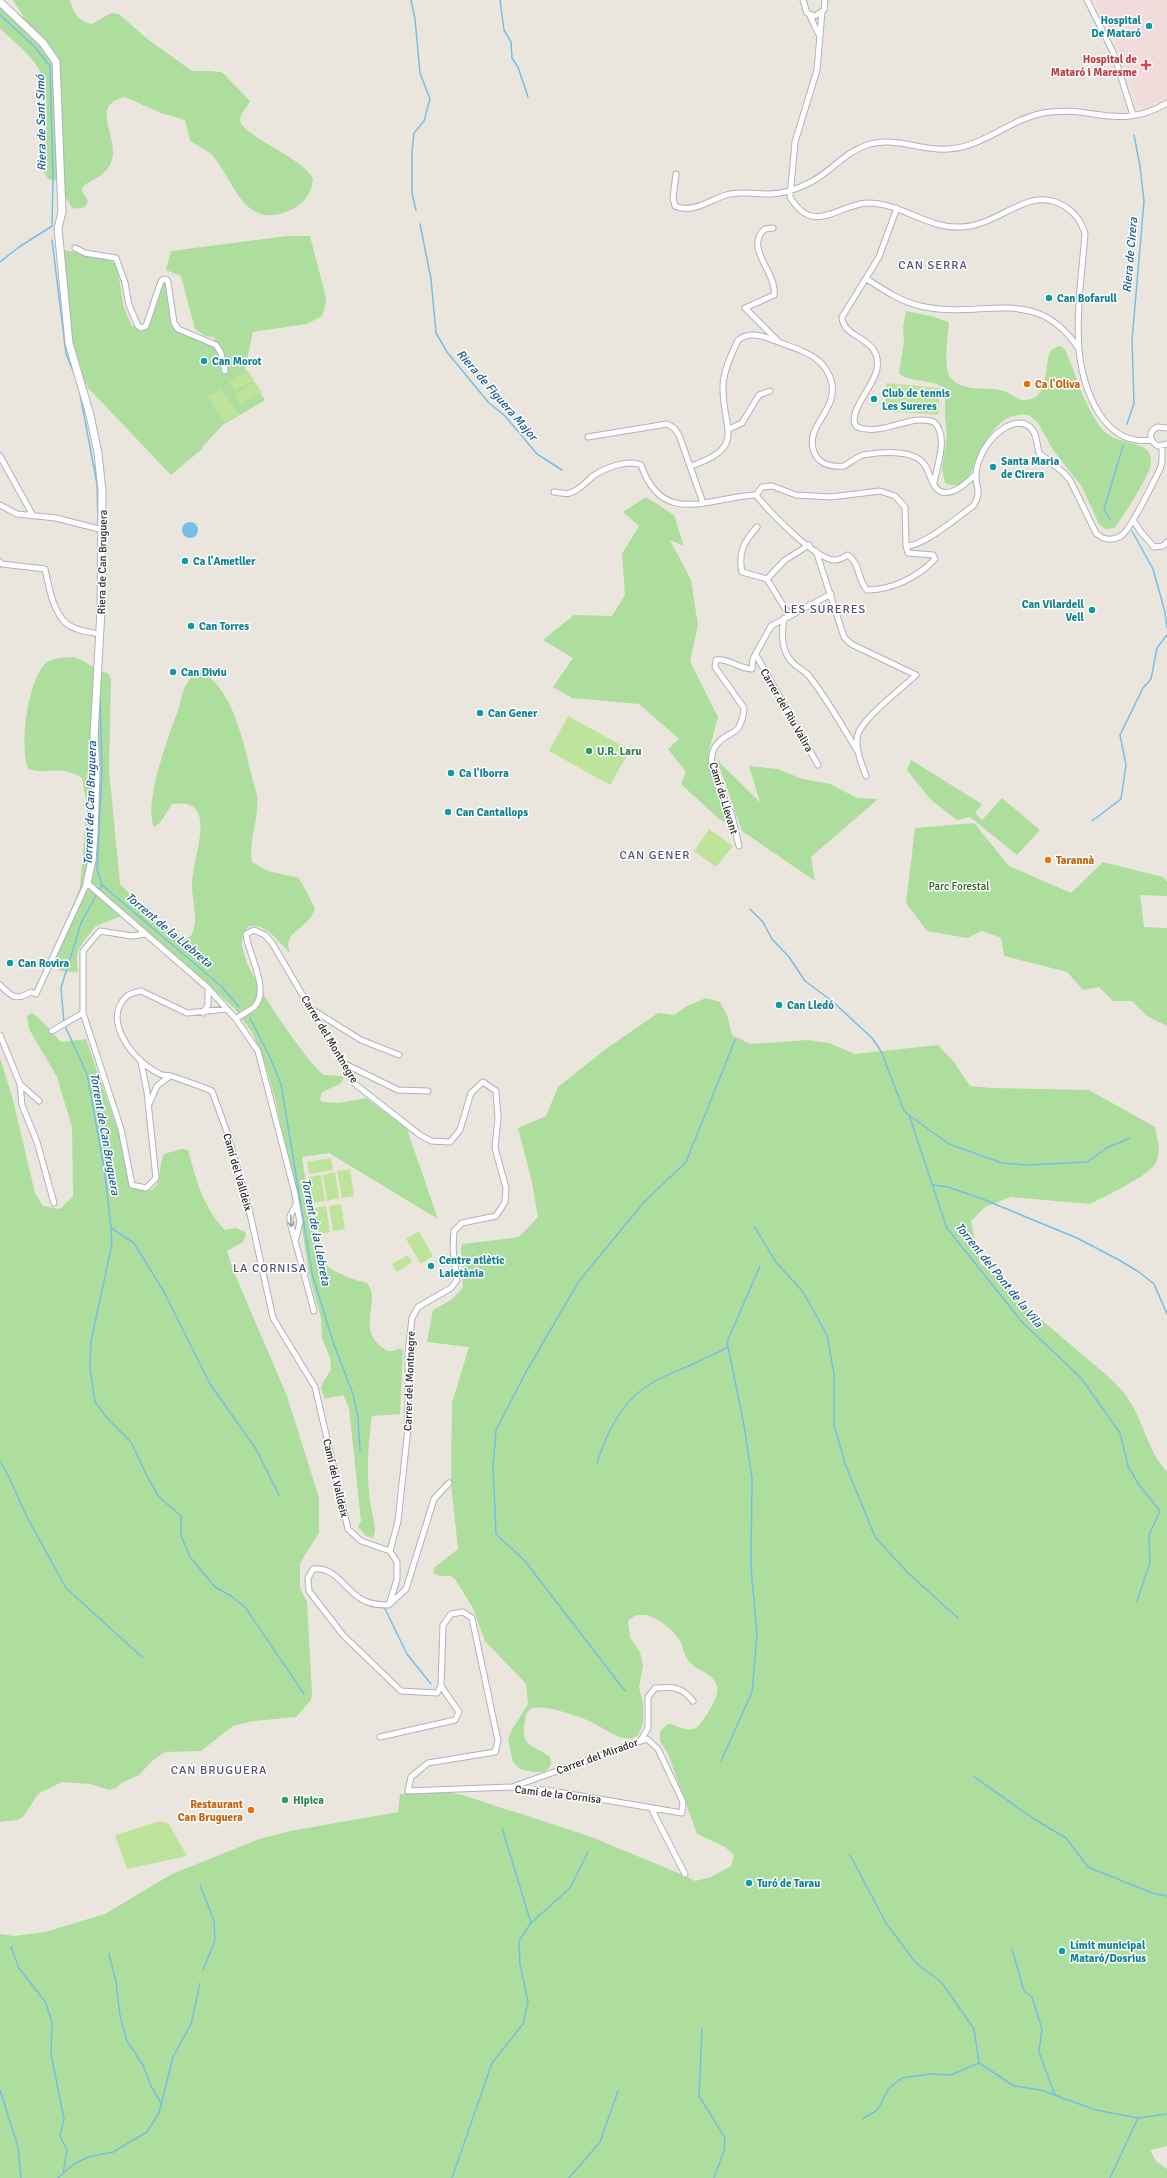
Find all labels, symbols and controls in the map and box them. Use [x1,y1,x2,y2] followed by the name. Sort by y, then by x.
[1091,14,1142,40] place label: Hospital De Mataró
[1144,21,1154,31] marker: Hospital De Mataró
[1051,53,1138,79] place label: Hospital de Mataró i Maresme
[1140,59,1152,71] marker: Hospital de Mataró i Maresme
[33,74,50,171] water label: Riera de Sant Simó
[1120,216,1141,293] water label: Riera de Cirera
[898,258,968,273] district label: CAN SERRA
[1057,292,1118,305] place label: Can Bofarull
[1044,293,1054,303] marker: Can Bofarull
[453,347,541,445] water label: Riera de Figuera Major
[212,355,262,368] place label: Can Morot
[199,356,209,366] marker: Can Morot
[1035,378,1080,391] place label: Ca l'Oliva
[1022,379,1032,389] marker: Ca l'Oliva
[882,387,950,413] place label: Club de tennis Les Sureres
[869,394,879,404] marker: Club de tennis Les Sureres
[1001,455,1060,481] place label: Santa Maria de Cirera
[988,462,998,472] marker: Santa Maria de Cirera
[95,509,110,615] street label: Riera de Can Bruguera
[193,555,256,568] place label: Ca l'Ametller
[180,556,190,566] marker: Ca l'Ametller
[1022,598,1085,624] place label: Can Vilardell Vell
[784,602,866,617] district label: LES SURERES
[1087,605,1097,615] marker: Can Vilardell Vell
[199,620,249,633] place label: Can Torres
[186,621,196,631] marker: Can Torres
[181,666,227,679] place label: Can Diviu
[757,666,816,755] street label: Carrer del Riu Valira
[168,667,178,677] marker: Can Diviu
[488,707,538,720] place label: Can Gener
[475,708,485,718] marker: Can Gener
[81,740,100,865] water label: Torrent de Can Bruguera
[597,745,641,758] place label: U.R. Laru
[584,746,594,756] marker: U.R. Laru
[706,761,741,836] street label: Camí de Llevant
[459,767,509,780] place label: Ca l'Iborra
[446,768,456,778] marker: Ca l'Iborra
[456,806,528,819] place label: Can Cantallops
[443,807,453,817] marker: Can Cantallops
[619,848,691,863] district label: CAN GENER
[1056,854,1094,867] place label: Tarannà
[1043,855,1053,865] marker: Tarannà
[929,880,989,893] park label: Parc Forestal
[122,890,216,972] water label: Torrent de la Llebreta
[18,957,70,970] place label: Can Rovira
[5,958,15,968] marker: Can Rovira
[298,993,361,1086] street label: Carrer del Montnegre
[787,999,834,1012] place label: Can Lledó
[774,1000,784,1010] marker: Can Lledó
[86,1072,123,1197] water label: Torrent de Can Bruguera
[220,1132,255,1213] street label: Camí del Valldeix
[298,1177,333,1288] water label: Torrent de la Llebreta
[287,1215,295,1228] one-way arrow
[952,1220,1046,1332] water label: Torrent del Pont de la Vila
[439,1254,504,1280] place label: Centre atlètic Laietània
[233,1261,307,1276] district label: LA CORNISA
[426,1261,436,1271] marker: Centre atlètic Laietània
[401,1331,418,1431] street label: Carrer del Montnegre
[320,1438,351,1519] street label: Camí del Valldeix
[555,1736,640,1777] street label: Carrer del Mirador
[171,1763,267,1778] district label: CAN BRUGUERA
[514,1783,602,1806] street label: Camí de la Cornisa
[293,1794,324,1807] place label: Hipica
[280,1795,290,1805] marker: Hipica
[178,1798,243,1824] place label: Restaurant Can Bruguera
[246,1805,256,1815] marker: Restaurant Can Bruguera
[757,1877,820,1890] place label: Turó de Tarau
[744,1878,754,1888] marker: Turó de Tarau
[1070,1939,1146,1965] place label: Límit municipal Mataró/Dosrius
[1057,1946,1067,1956] marker: Límit municipal Mataró/Dosrius

